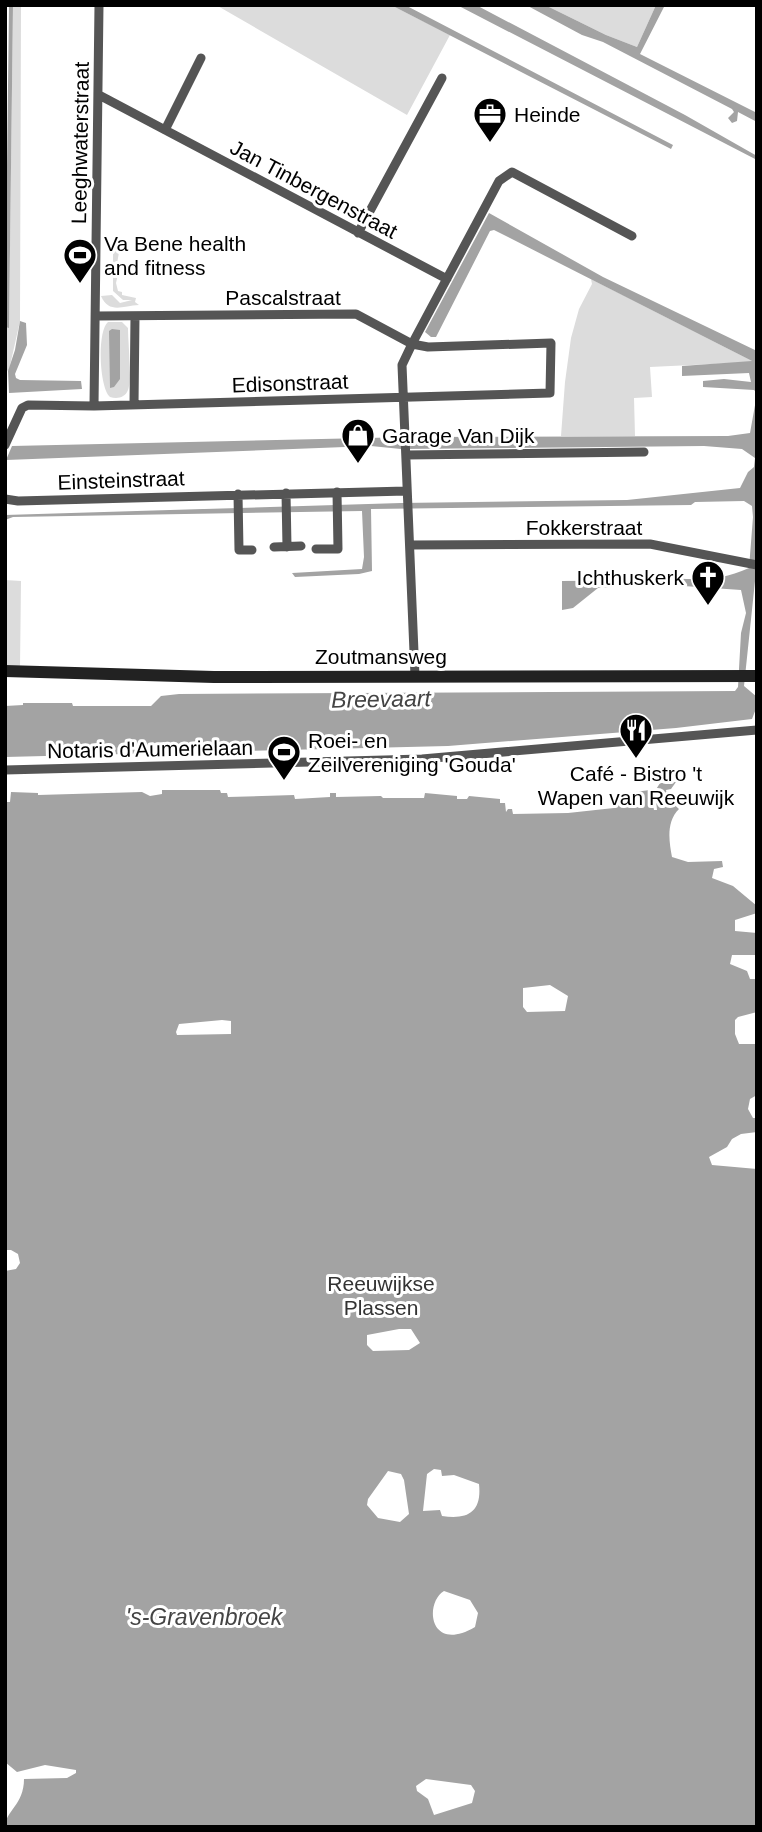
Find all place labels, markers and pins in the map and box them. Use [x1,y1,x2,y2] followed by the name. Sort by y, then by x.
[471,95,509,144] office icon: Heinde
[514,103,581,126] place label: Heinde
[104,232,246,279] place label: Va Bene health and fitness
[61,236,99,285] sports icon: Va Bene health and fitness
[339,416,377,465] shop icon: Garage Van Dijk
[382,424,535,447] place label: Garage Van Dijk
[689,558,727,607] church icon: Ichthuskerk
[577,566,684,589] place label: Ichthuskerk
[617,711,655,760] restaurant icon: Café - Bistro 't Wapen van Reeuwijk
[308,729,516,776] place label: Roei- en Zeilvereniging 'Gouda'
[265,733,303,782] sports icon: Roei- en Zeilvereniging 'Gouda'
[538,762,735,809] place label: Café - Bistro 't Wapen van Reeuwijk

